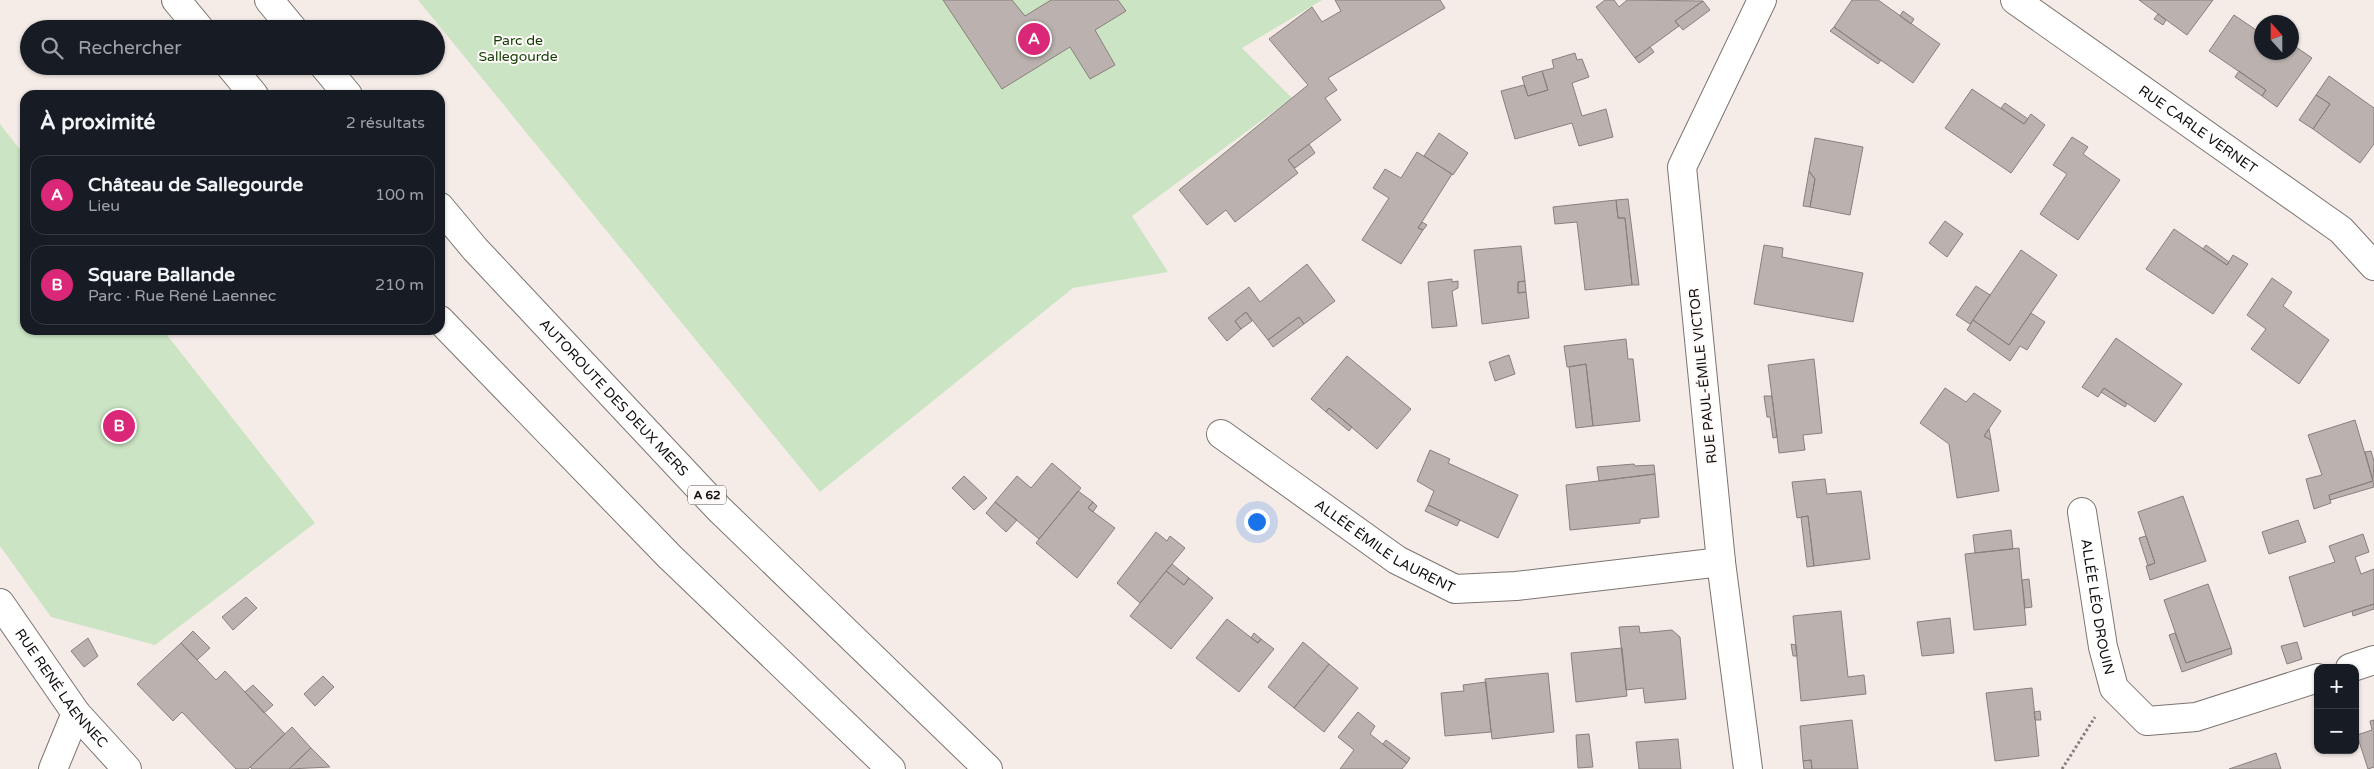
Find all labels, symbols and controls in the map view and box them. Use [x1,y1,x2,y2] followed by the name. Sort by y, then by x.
[2254,15,2299,60] north arrow
[20,20,445,75] search box
[1018,20,1050,58] pin: A
[478,32,558,65] park label: Parc de Sallegourde
[38,34,66,62] icon: search
[78,37,181,59] text: Rechercher
[2135,81,2261,177] street label: RUE CARLE VERNET
[40,110,155,135] text: À proximité
[346,113,425,133] text: 2 résultats
[88,174,303,196] text: Château de Sallegourde
[51,185,63,205] text: A
[375,185,424,205] text: 100 m
[88,196,120,216] text: Lieu
[88,264,235,286] text: Square Ballande
[51,275,63,295] text: B
[375,275,424,295] text: 210 m
[88,286,276,306] text: Parc · Rue René Laennec
[1685,287,1721,465] street label: RUE PAUL-ÉMILE VICTOR
[536,315,692,480] street label: AUTOROUTE DES DEUX MERS
[103,407,135,445] pin: B
[688,486,726,504] road number: A 62
[1312,496,1458,596] street label: ALLÉE ÉMILE LAURENT
[1244,509,1270,535] your location
[2078,537,2119,677] street label: ALLÉE LÉO DROUIN
[12,625,112,751] street label: RUE RENÉ LAENNEC
[2314,664,2359,754] map controls
[2314,664,2359,709] button: +
[2314,709,2359,754] button: −

